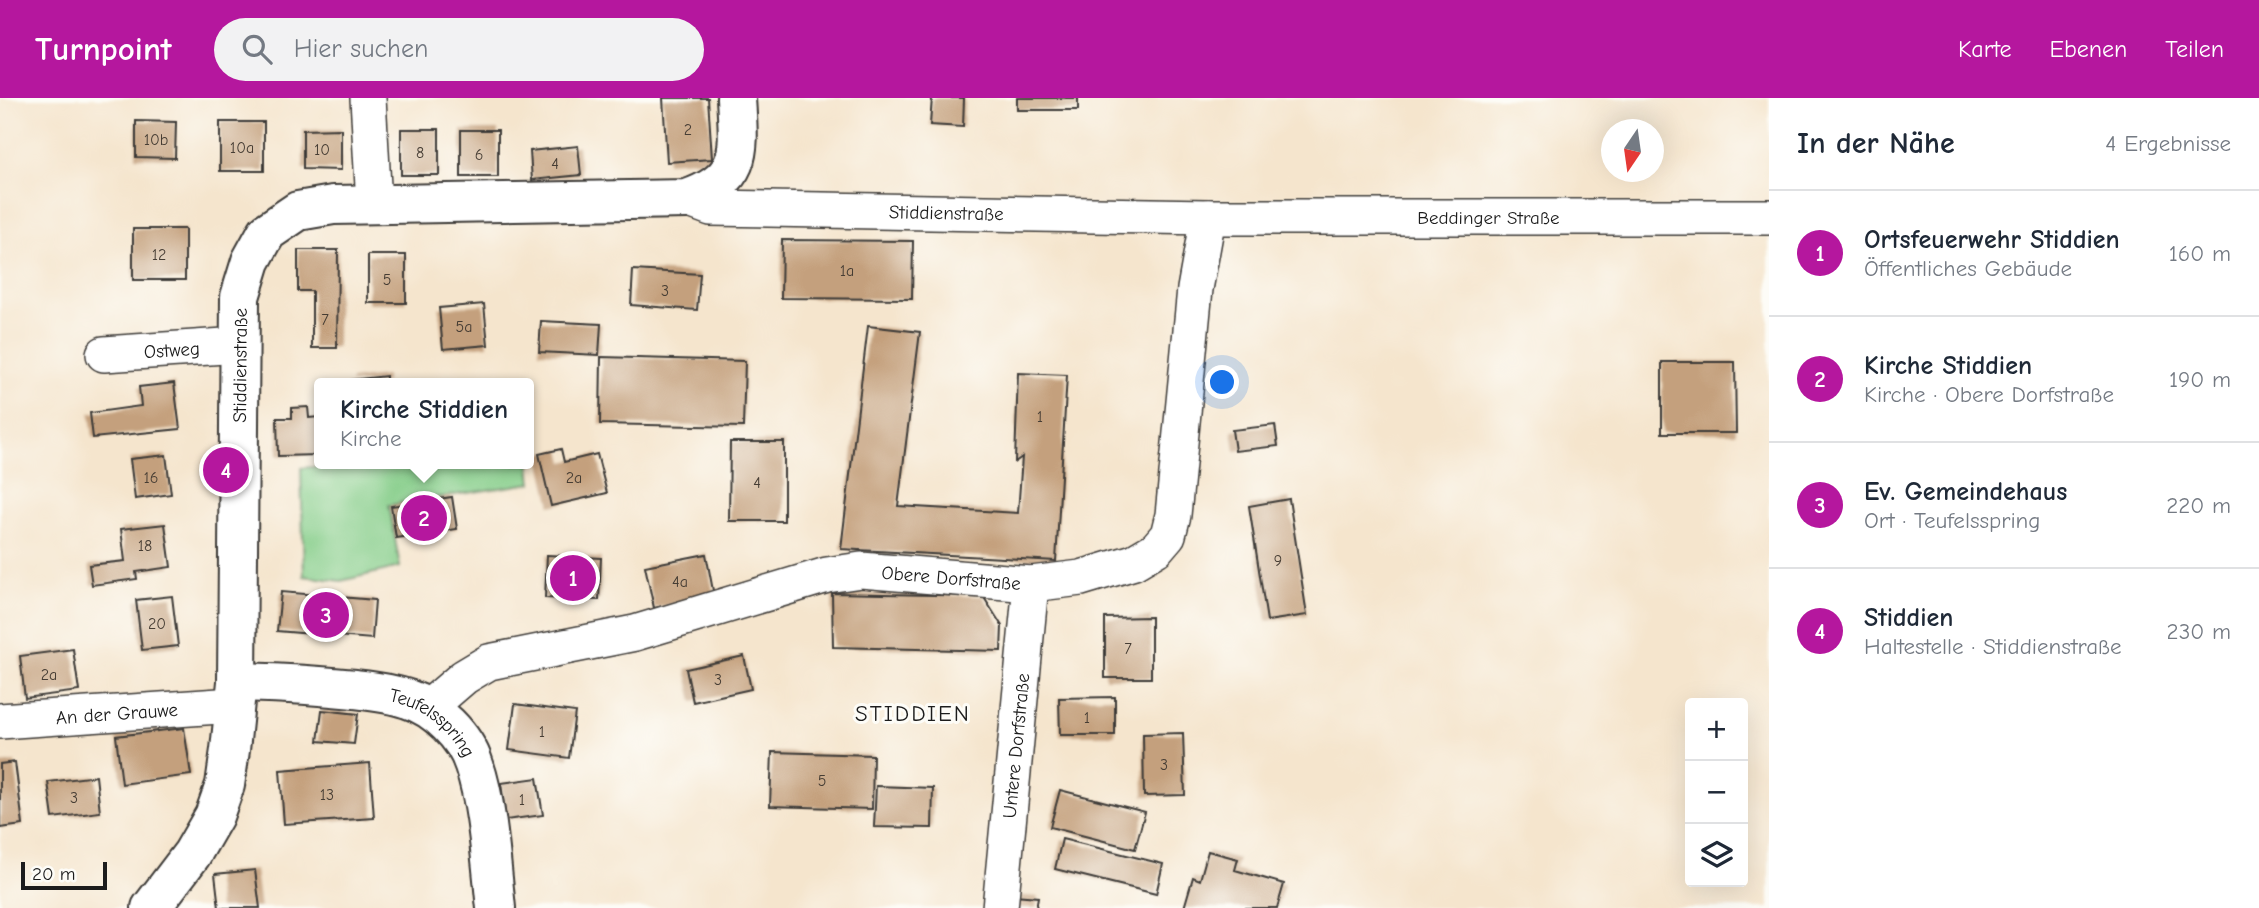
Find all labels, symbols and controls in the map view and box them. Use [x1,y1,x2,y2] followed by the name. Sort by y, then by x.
[214,18,704,81] search box
[35,30,172,68] text: Turnpoint
[238,30,276,68] icon: search
[294,34,428,64] text: Hier suchen
[1958,35,2011,63] text: Karte
[2049,35,2127,63] text: Ebenen
[2165,35,2224,63] text: Teilen
[1601,119,1664,182] north arrow
[684,121,692,139] house number: 2
[1797,126,1955,161] text: In der Nähe
[2105,130,2231,157] text: 4 Ergebnisse
[144,131,168,149] house number: 10b
[230,139,254,157] house number: 10a
[314,141,330,159] house number: 10
[416,144,424,162] house number: 8
[475,146,483,164] house number: 6
[551,155,559,173] house number: 4
[889,201,1004,225] street label: Stiddienstraße
[1417,207,1559,229] street label: Beddinger Straße
[1864,225,2120,255] text: Ortsfeuerwehr Stiddien
[1815,240,1825,267] text: 1
[2169,240,2231,267] text: 160 m
[152,246,166,264] house number: 12
[1864,255,2072,282] text: Öffentliches Gebäude
[840,262,854,280] house number: 1a
[383,271,391,289] house number: 5
[661,282,669,300] house number: 3
[229,308,252,423] street label: Stiddienstraße
[321,311,329,329] house number: 7
[456,318,472,336] house number: 5a
[143,338,201,363] street label: Ostweg
[1864,351,2032,381] text: Kirche Stiddien
[1205,365,1239,399] your location
[1814,366,1826,393] text: 2
[2169,366,2231,393] text: 190 m
[314,378,534,469] popup
[1864,381,2114,408] text: Kirche · Obere Dorfstraße
[340,395,508,425] text: Kirche Stiddien
[1037,408,1043,426] house number: 1
[340,425,401,452] text: Kirche
[203,444,249,496] pin: 4
[143,469,159,487] house number: 16
[566,469,582,487] house number: 2a
[753,474,761,492] house number: 4
[1864,477,2067,507] text: Ev. Gemeindehaus
[401,492,447,544] pin: 2
[1814,492,1826,519] text: 3
[2166,492,2231,519] text: 220 m
[1864,507,2041,534] text: Ort · Teufelsspring
[138,537,152,555] house number: 18
[550,552,596,604] pin: 1
[1274,552,1282,570] house number: 9
[881,562,1022,595] street label: Obere Dorfstraße
[672,573,688,591] house number: 4a
[303,589,349,641] pin: 3
[1864,603,1953,633] text: Stiddien
[148,615,166,633] house number: 20
[1815,618,1825,645] text: 4
[2167,618,2231,645] text: 230 m
[1864,633,2122,660] text: Haltestelle · Stiddienstraße
[1124,640,1132,658] house number: 7
[41,666,57,684] house number: 2a
[714,671,722,689] house number: 3
[999,672,1034,820] street label: Untere Dorfstraße
[387,684,479,761] street label: Teufelsspring
[1685,698,1748,887] map controls
[1685,698,1748,761] button: +
[55,699,179,729] street label: An der Grauwe
[855,700,971,727] district label: STIDDIEN
[1084,709,1090,727] house number: 1
[539,723,545,741] house number: 1
[1160,756,1168,774] house number: 3
[1685,761,1748,824] button: −
[818,772,826,790] house number: 5
[320,786,334,804] house number: 13
[70,789,78,807] house number: 3
[519,791,525,809] house number: 1
[1685,824,1748,887] button: layers
[21,859,107,891] scale bar
[32,863,76,885] text: 20 m

